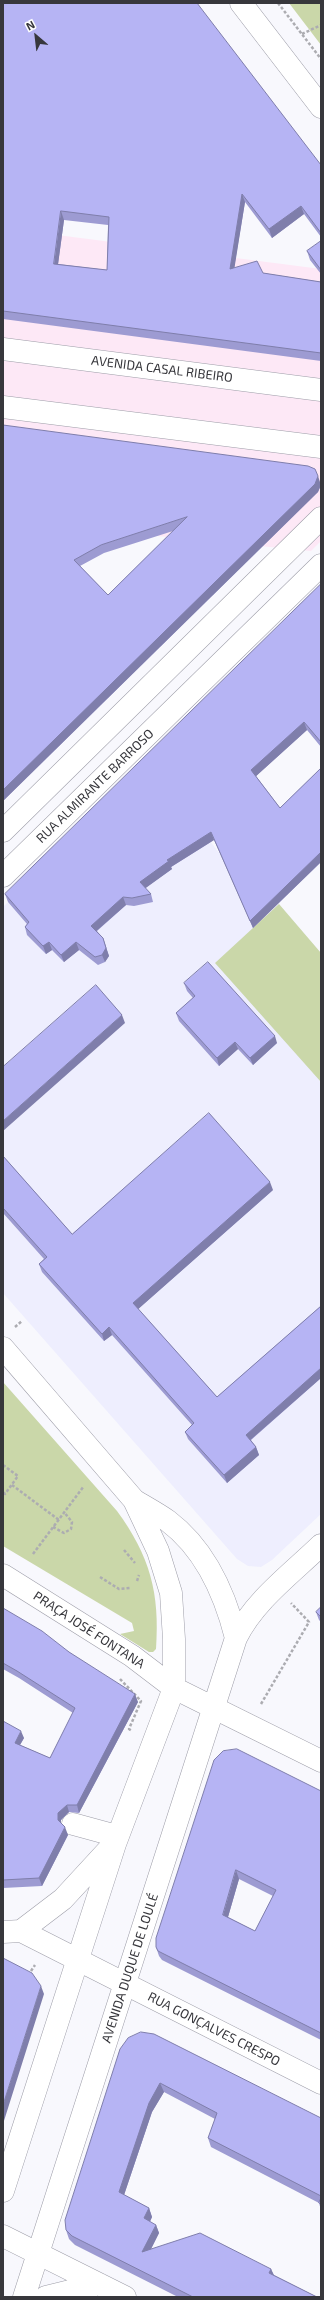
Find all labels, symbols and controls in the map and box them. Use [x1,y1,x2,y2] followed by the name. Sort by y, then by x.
[16,16,56,56] north arrow
[24,17,37,33] text: N
[90,353,234,385] street label: AVENIDA CASAL RIBEIRO
[33,726,157,846] street label: RUA ALMIRANTE BARROSO
[30,1588,148,1672] street label: PRAÇA JOSÉ FONTANA
[98,1891,162,2045] street label: AVENIDA DUQUE DE LOULÉ
[145,1989,283,2069] street label: RUA GONÇALVES CRESPO

